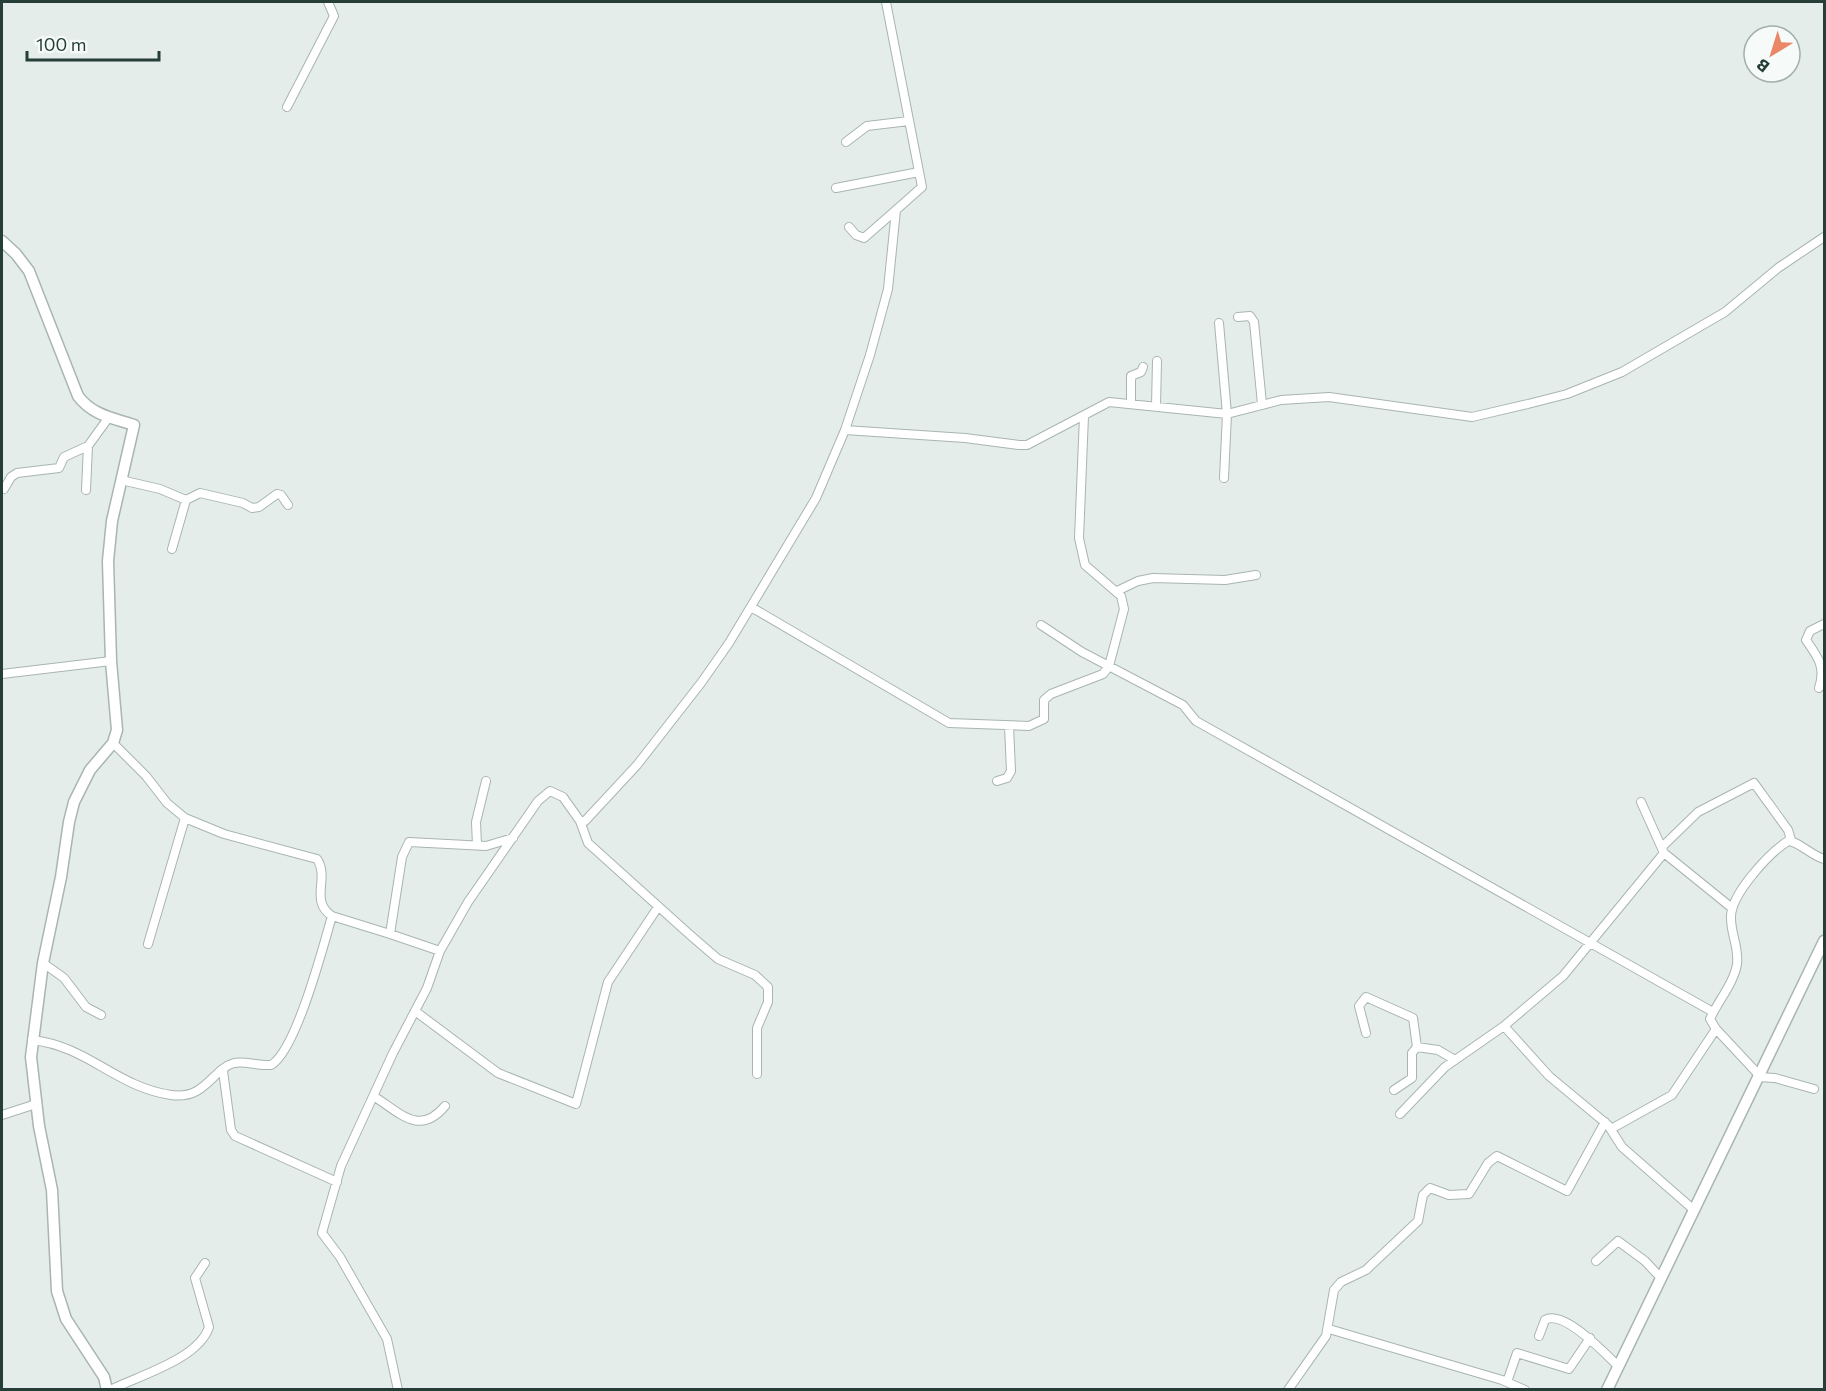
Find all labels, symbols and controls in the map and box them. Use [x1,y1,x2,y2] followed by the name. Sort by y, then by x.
[27,24,159,62] scale bar
[1742,24,1802,84] north arrow
[36,33,86,55] text: 100 m
[1752,55,1772,77] text: B

